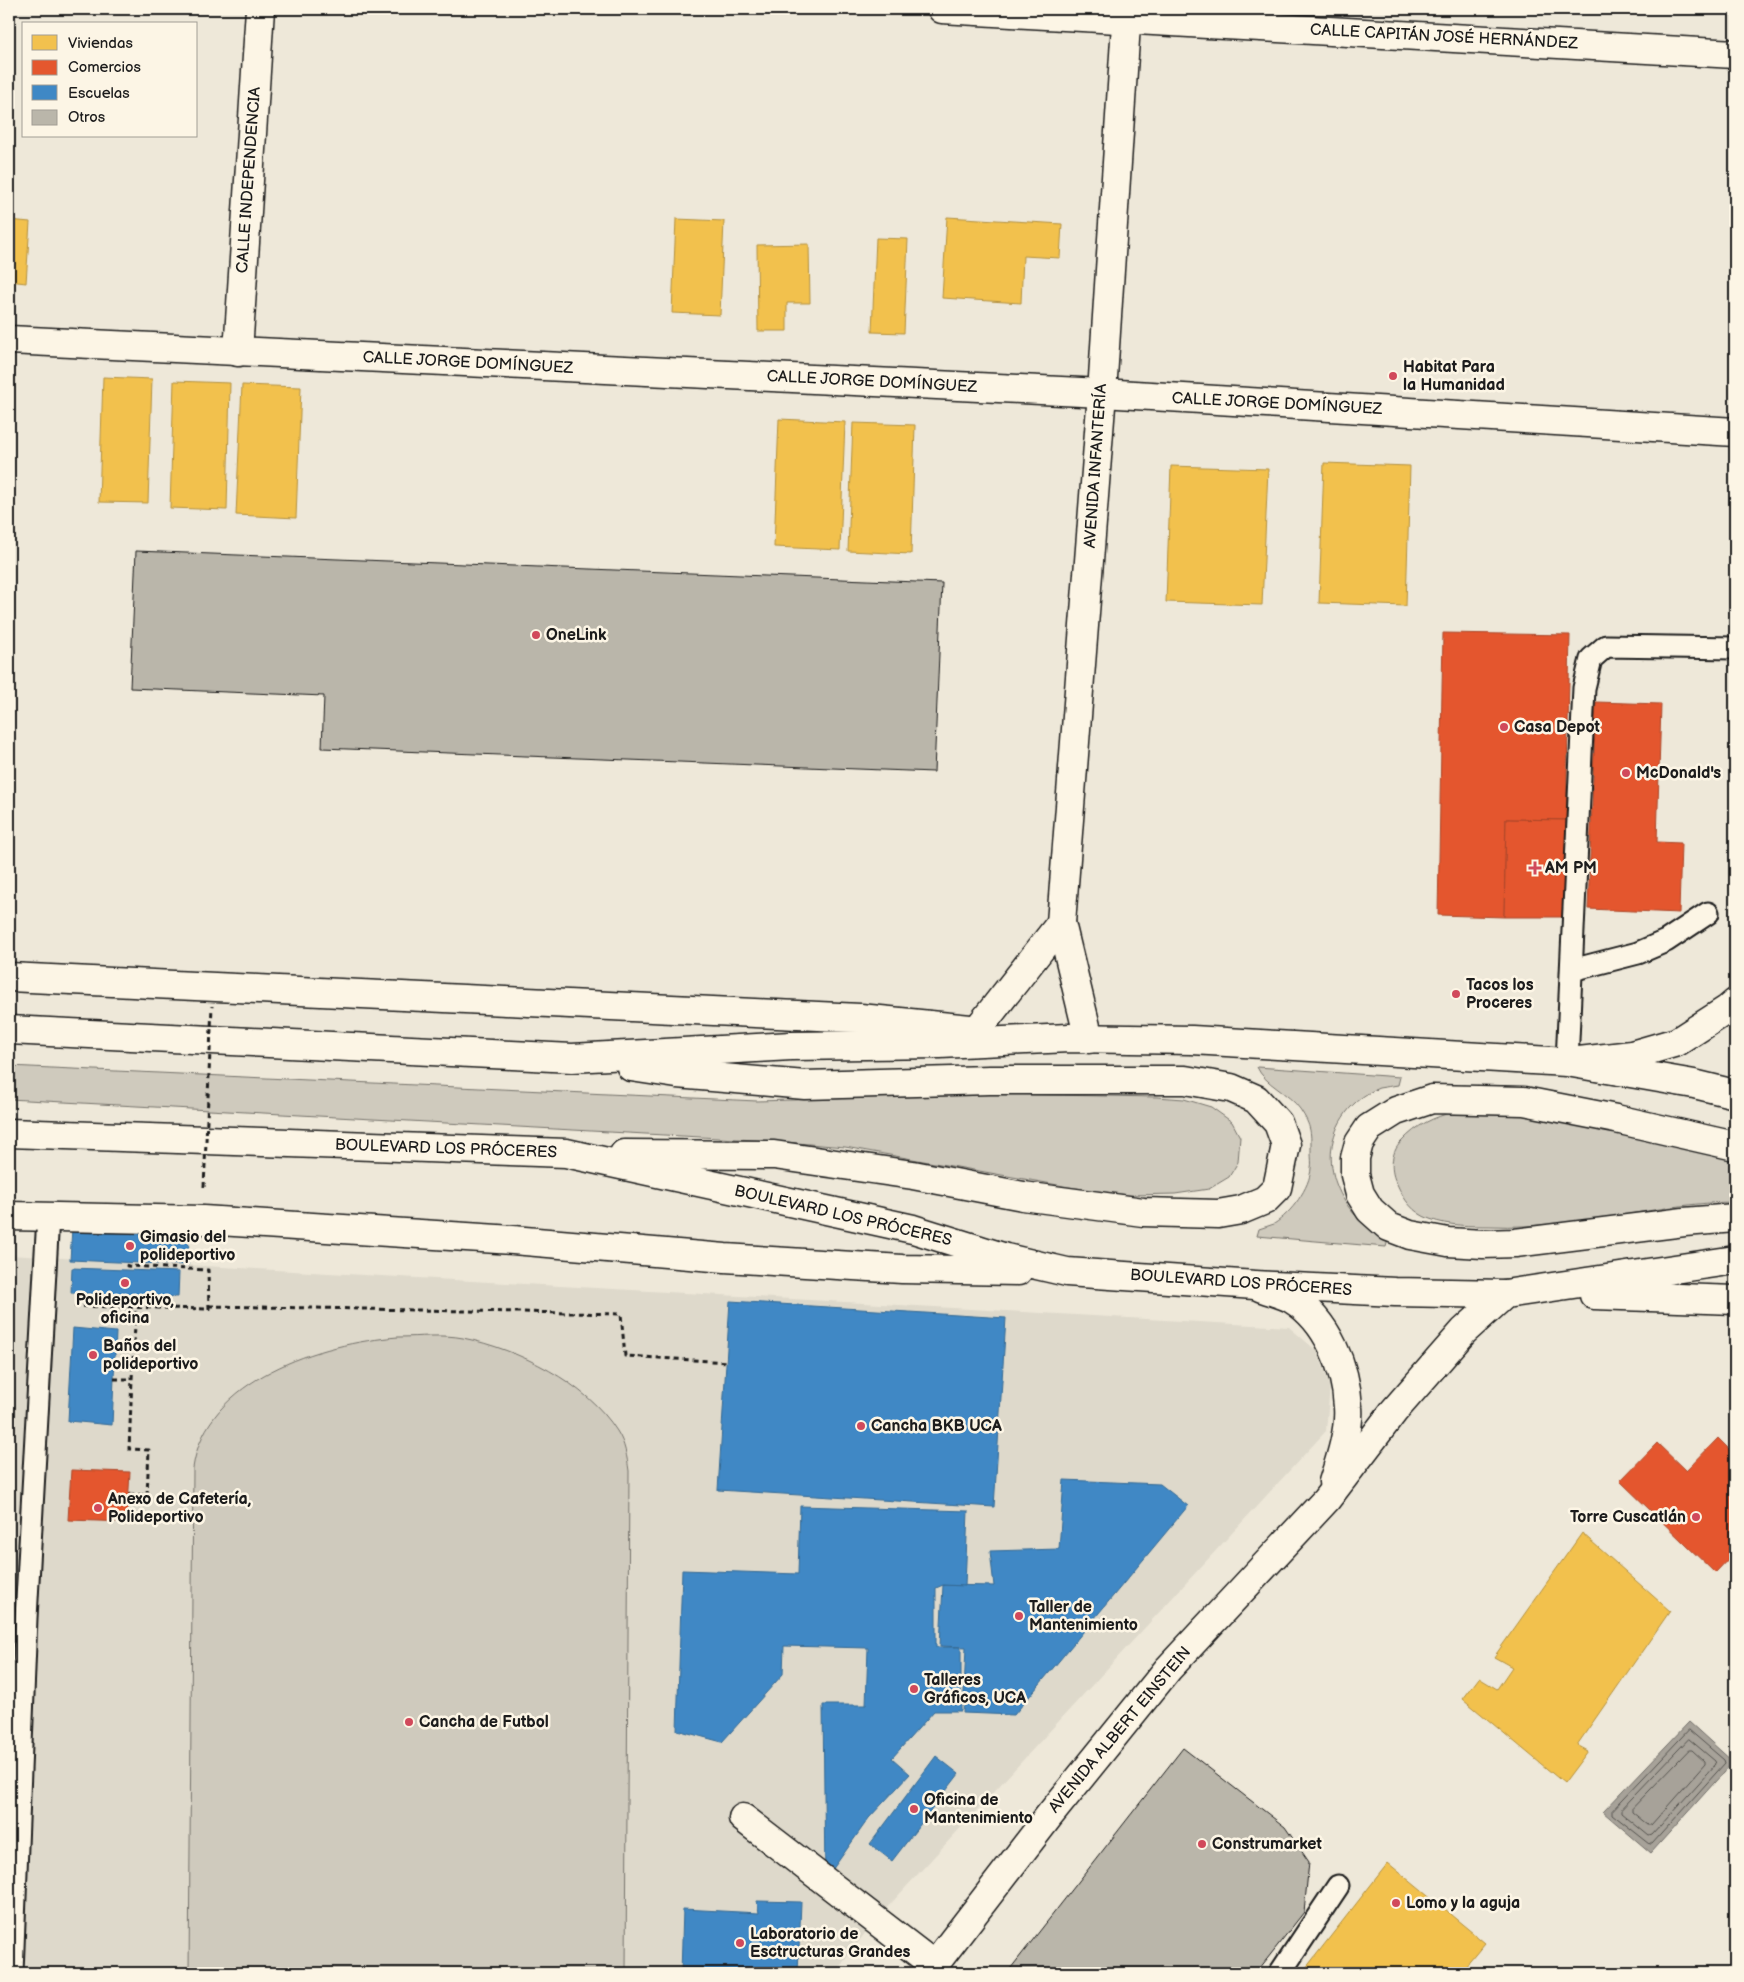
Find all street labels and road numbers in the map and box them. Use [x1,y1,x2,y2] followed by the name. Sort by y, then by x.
[1310,18,1579,54] street label: CALLE CAPITÁN JOSÉ HERNÁNDEZ
[233,86,265,274] street label: CALLE INDEPENDENCIA
[362,346,574,378] street label: CALLE JORGE DOMÍNGUEZ
[766,365,978,397] street label: CALLE JORGE DOMÍNGUEZ
[1079,383,1111,549] street label: AVENIDA INFANTERÍA
[1171,387,1383,419] street label: CALLE JORGE DOMÍNGUEZ
[335,1134,558,1162] street label: BOULEVARD LOS PRÓCERES
[732,1180,954,1250] street label: BOULEVARD LOS PRÓCERES
[1129,1264,1353,1300] street label: BOULEVARD LOS PRÓCERES
[1045,1643,1195,1817] street label: AVENIDA ALBERT EINSTEIN

